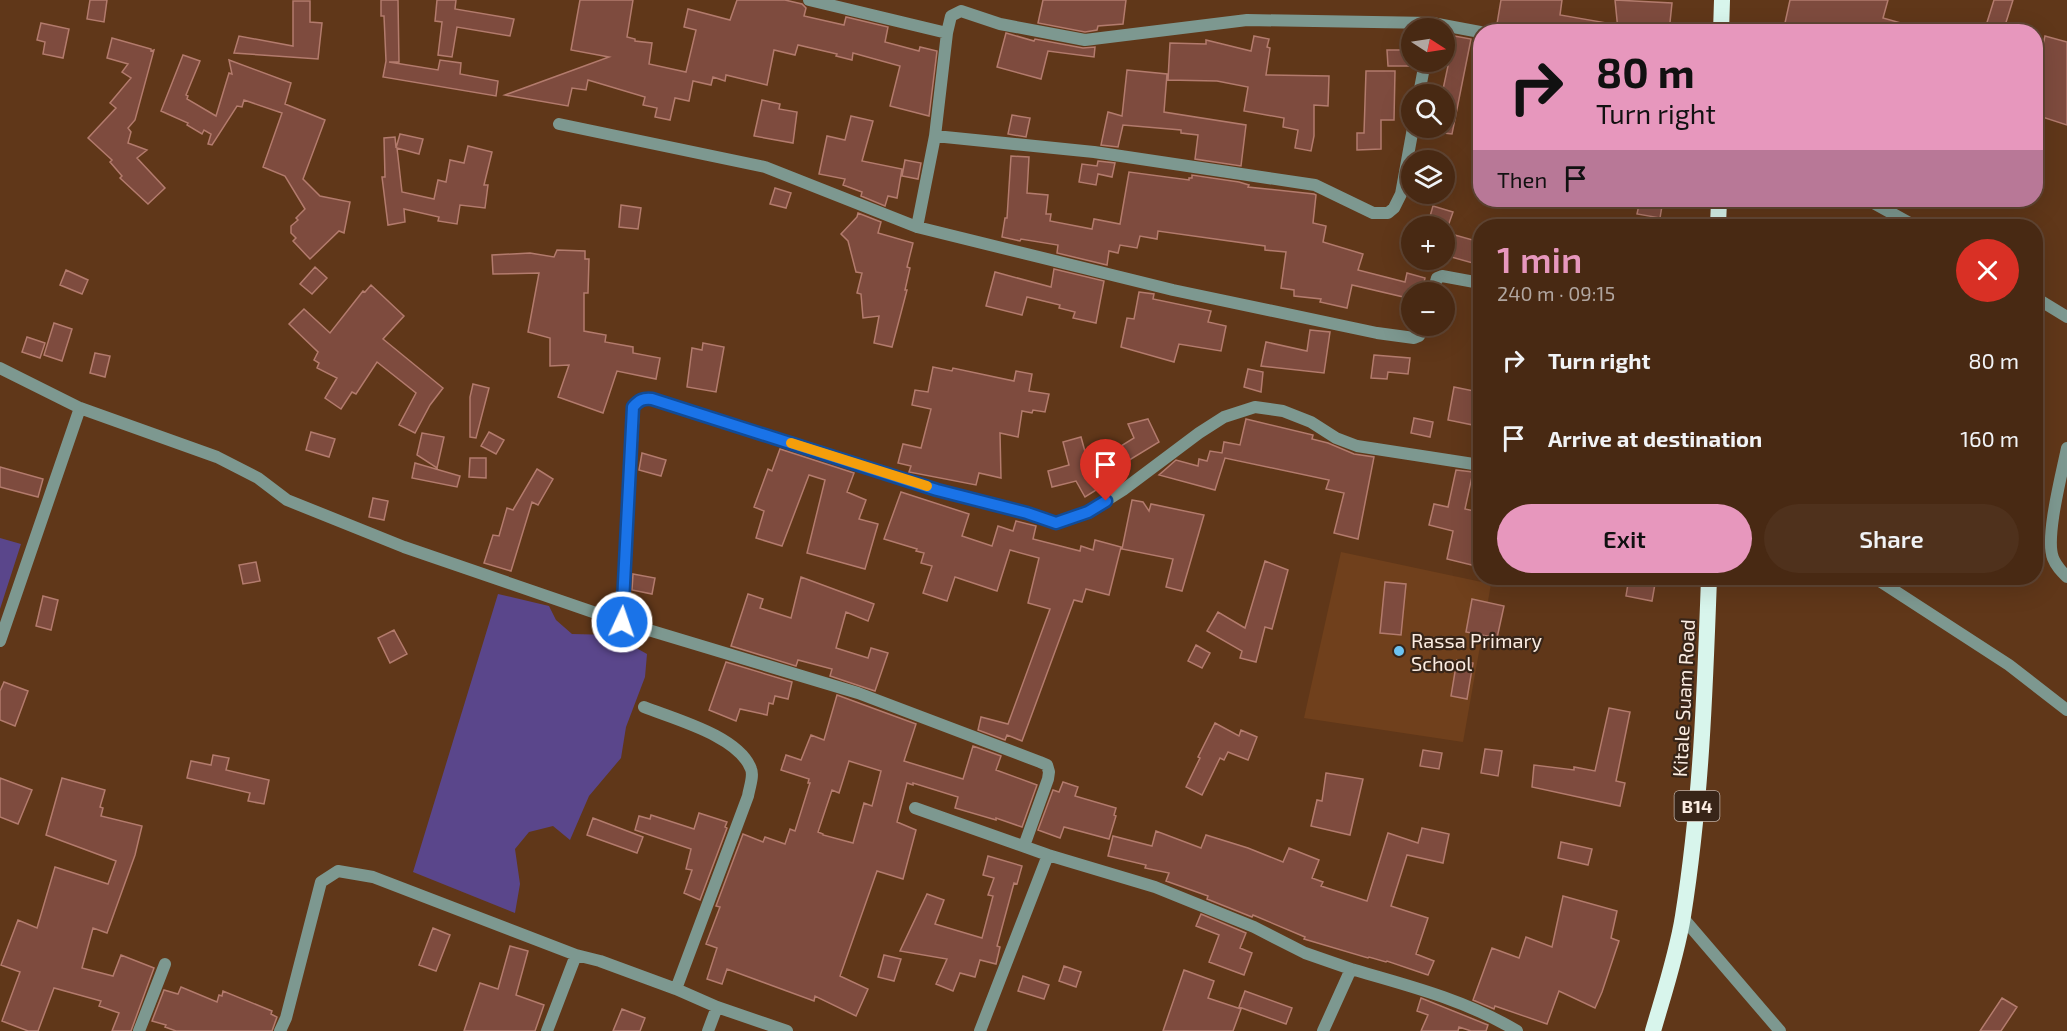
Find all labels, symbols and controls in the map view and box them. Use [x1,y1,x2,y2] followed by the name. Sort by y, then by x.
[1401,18,1455,72] north arrow
[1401,18,1455,336] map controls
[1596,46,1695,96] text: 80 m
[1497,48,1575,126] icon: right
[1401,84,1455,138] button: search
[1596,97,1716,129] text: Turn right
[1401,150,1455,204] button: layers
[1559,162,1592,195] icon: arrive
[1497,166,1547,192] text: Then
[1401,216,1455,270] button: +
[1497,237,1582,280] text: 1 min
[1956,239,2019,302] button: close
[1497,281,1615,305] text: 240 m · 09:15
[1401,282,1455,336] button: −
[1497,344,1530,377] icon: right
[1548,347,1650,373] text: Turn right
[1968,347,2019,373] text: 80 m
[1497,422,1530,455] icon: arrive
[1548,425,1762,451] text: Arrive at destination
[1960,425,2019,451] text: 160 m
[1080,439,1131,501] pin
[1089,448,1122,481] icon: arrive
[1497,504,1752,573] button: Exit
[1764,504,2019,573] button: Share
[590,590,654,654] position arrow
[1667,618,1699,778] street label: Kitale Suam Road
[1411,628,1542,675] place label: Rassa Primary School
[1392,644,1406,658] marker: Rassa Primary School
[1674,791,1720,821] road number: B14

